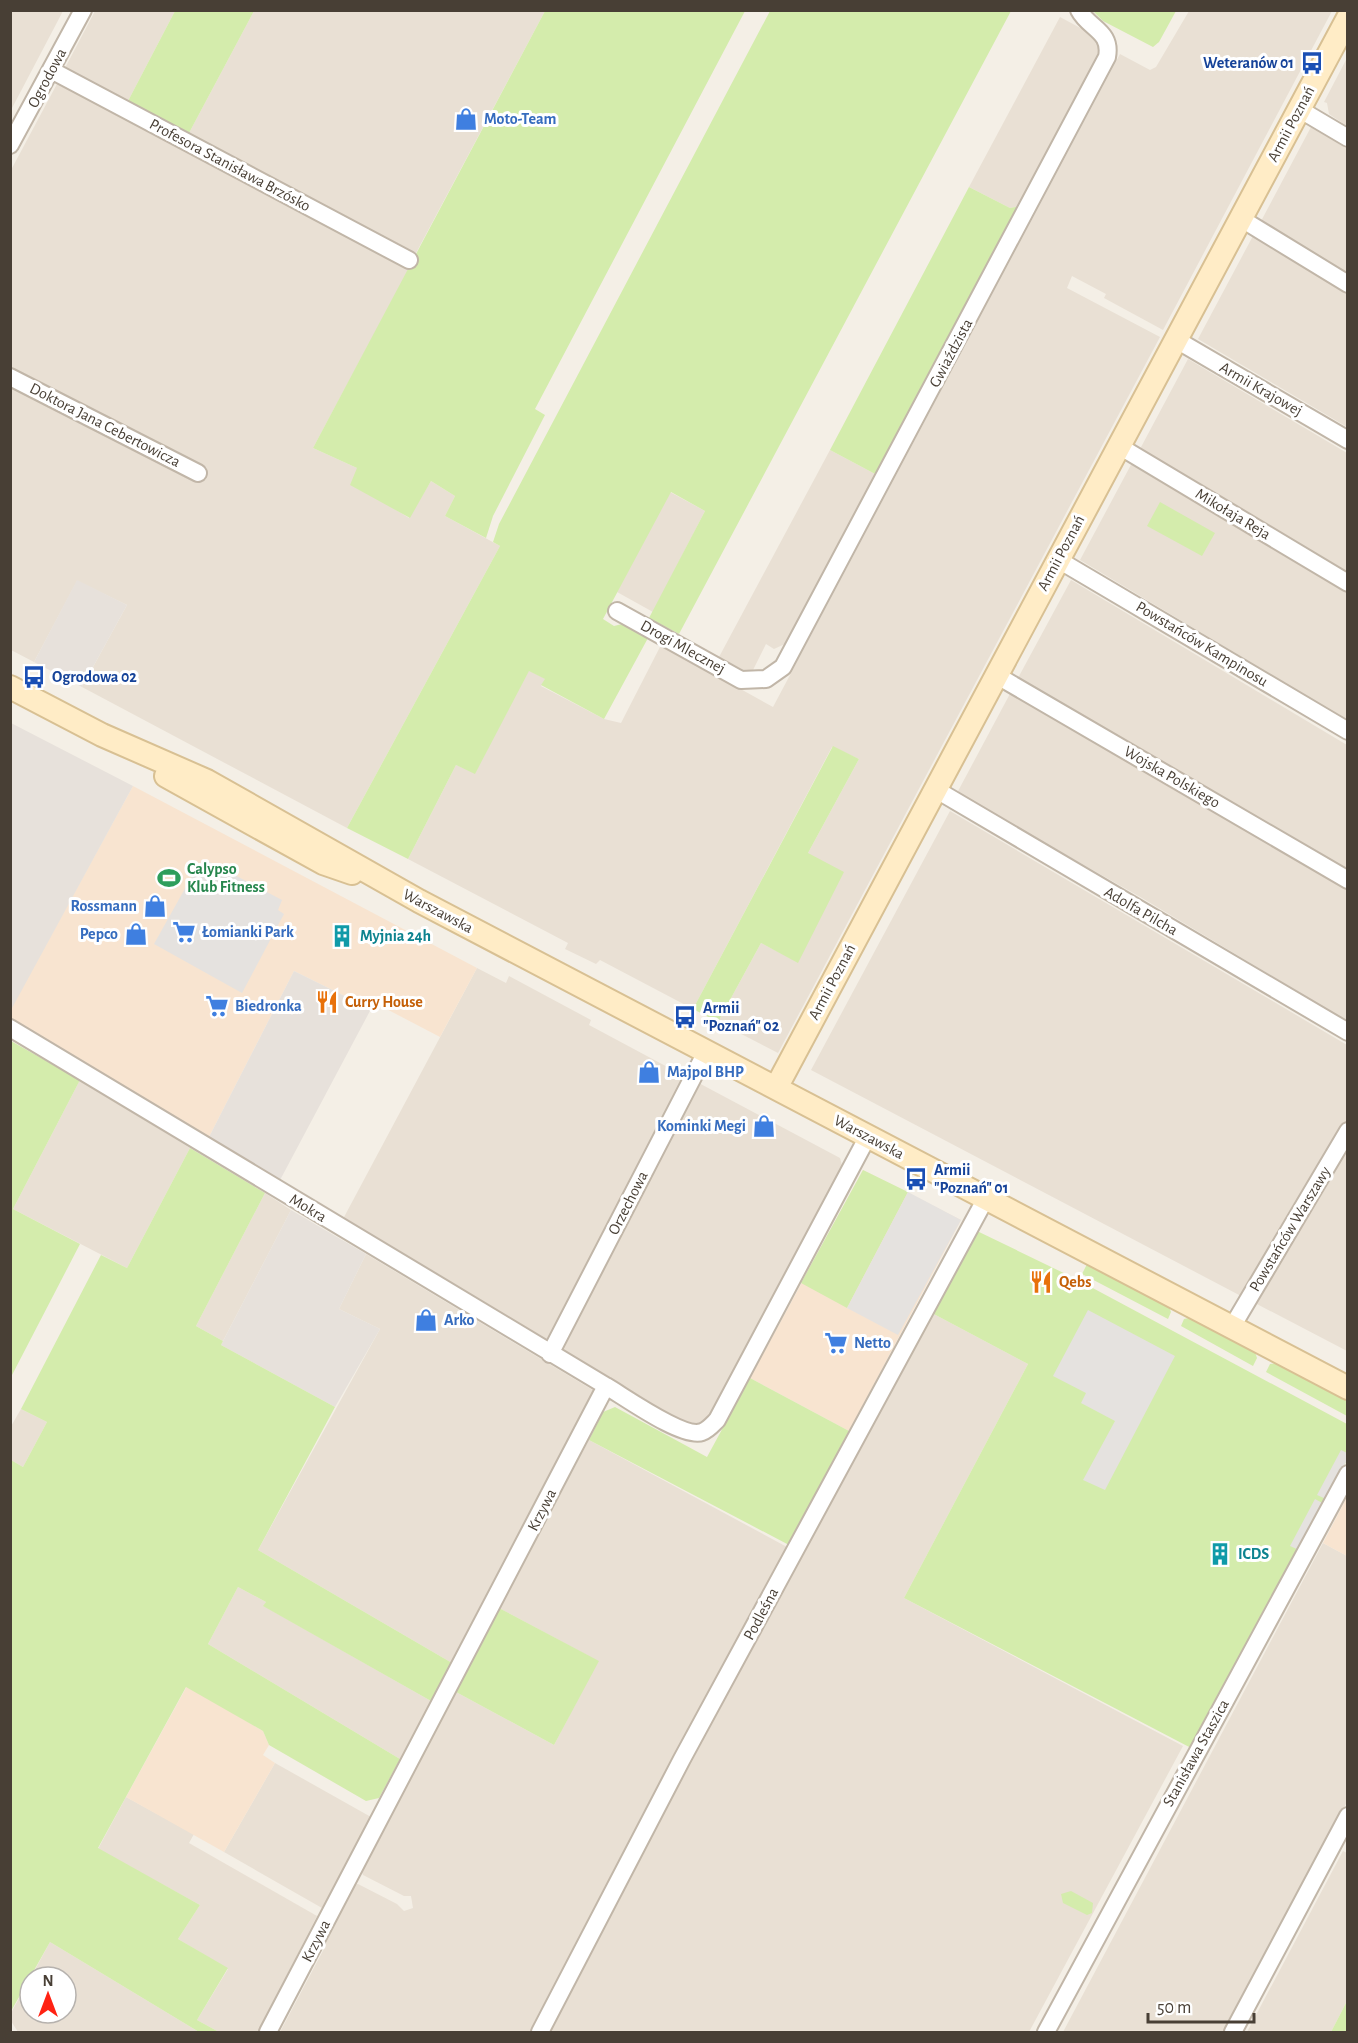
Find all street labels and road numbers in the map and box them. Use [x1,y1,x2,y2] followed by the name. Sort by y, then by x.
[25,46,69,110] street label: Ogrodowa
[1264,84,1318,164] street label: Armii Poznań
[147,116,313,214] street label: Profesora Stanisława Brzósko
[926,316,976,390] street label: Gwiaździsta
[1216,359,1305,420] street label: Armii Krajowej
[27,380,183,470] street label: Doktora Jana Cebertowicza
[1192,485,1273,543] street label: Mikołaja Reja
[1034,513,1088,593] street label: Armii Poznań
[1133,598,1271,690] street label: Powstańców Kampinosu
[637,617,728,678] street label: Drogi Mlecznej
[1121,743,1223,812] street label: Wojska Polskiego
[1102,884,1180,938] street label: Adolfa Pilcha
[400,886,476,936] street label: Warszawska
[805,942,859,1022] street label: Armii Poznań
[831,1112,907,1162] street label: Warszawska
[1246,1163,1335,1295] street label: Powstańców Warszawy
[605,1169,651,1237] street label: Orzechowa
[287,1191,329,1225] street label: Mokra
[525,1486,560,1534] street label: Krzywa
[741,1585,781,1643] street label: Podleśna
[1160,1697,1232,1809] street label: Stanisława Staszica
[299,1917,334,1965] street label: Krzywa

